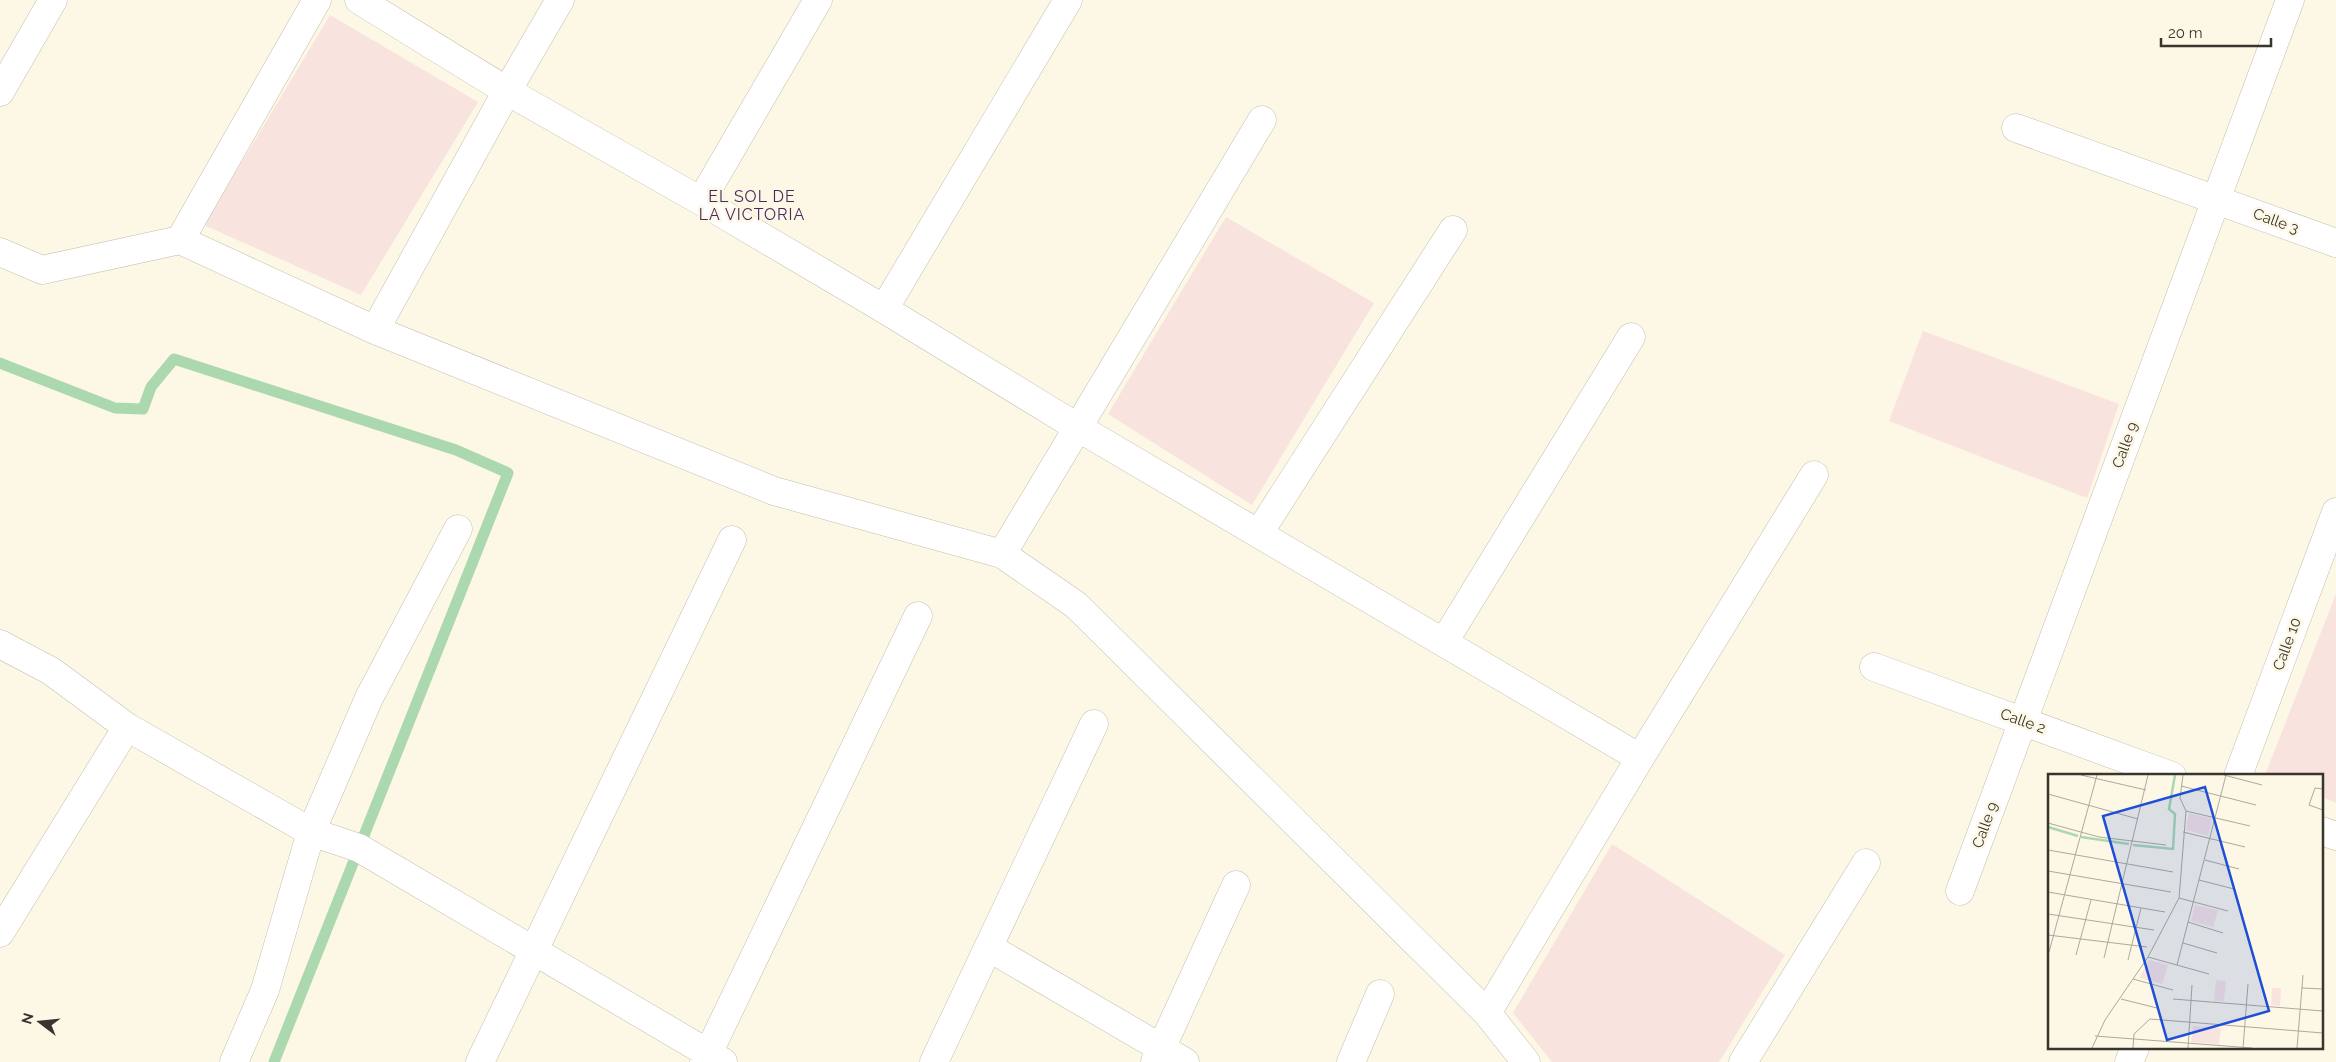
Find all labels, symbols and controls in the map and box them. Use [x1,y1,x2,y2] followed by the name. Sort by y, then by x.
[2161,15,2271,47] scale bar
[2168,24,2203,42] text: 20 m
[699,187,805,224] district label: EL SOL DE LA VICTORIA
[2251,204,2301,238] street label: Calle 3
[2108,419,2142,471] street label: Calle 9
[2269,615,2305,673] street label: Calle 10
[1998,704,2048,738] street label: Calle 2
[2048,774,2324,1050] inset map
[1968,799,2002,851] street label: Calle 9
[15,997,65,1047] north arrow
[18,1011,37,1026] text: N

